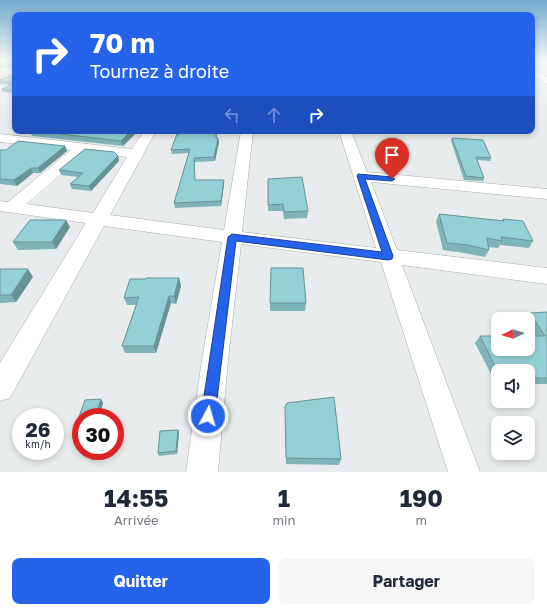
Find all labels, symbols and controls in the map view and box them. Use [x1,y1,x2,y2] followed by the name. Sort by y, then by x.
[90,26,155,59] text: 70 m
[24,28,76,80] icon: right
[90,60,229,82] text: Tournez à droite
[221,104,243,126] icon: left
[263,104,285,126] icon: ahead
[305,104,327,126] icon: right
[375,138,409,179] pin
[381,144,403,166] icon: arrive
[491,312,535,356] north arrow
[491,312,535,460] map controls
[491,364,535,408] button: sound
[187,395,229,437] position arrow
[72,408,124,460] speed limit sign: 30
[491,416,535,460] button: layers
[26,417,50,441] text: 26
[25,438,51,450] text: km/h
[104,483,168,512] text: 14:55
[278,483,290,512] text: 1
[400,483,443,512] text: 190
[114,512,158,528] text: Arrivée
[273,512,296,528] text: min
[415,512,427,528] text: m
[12,558,270,604] button: Quitter
[278,558,535,604] button: Partager

